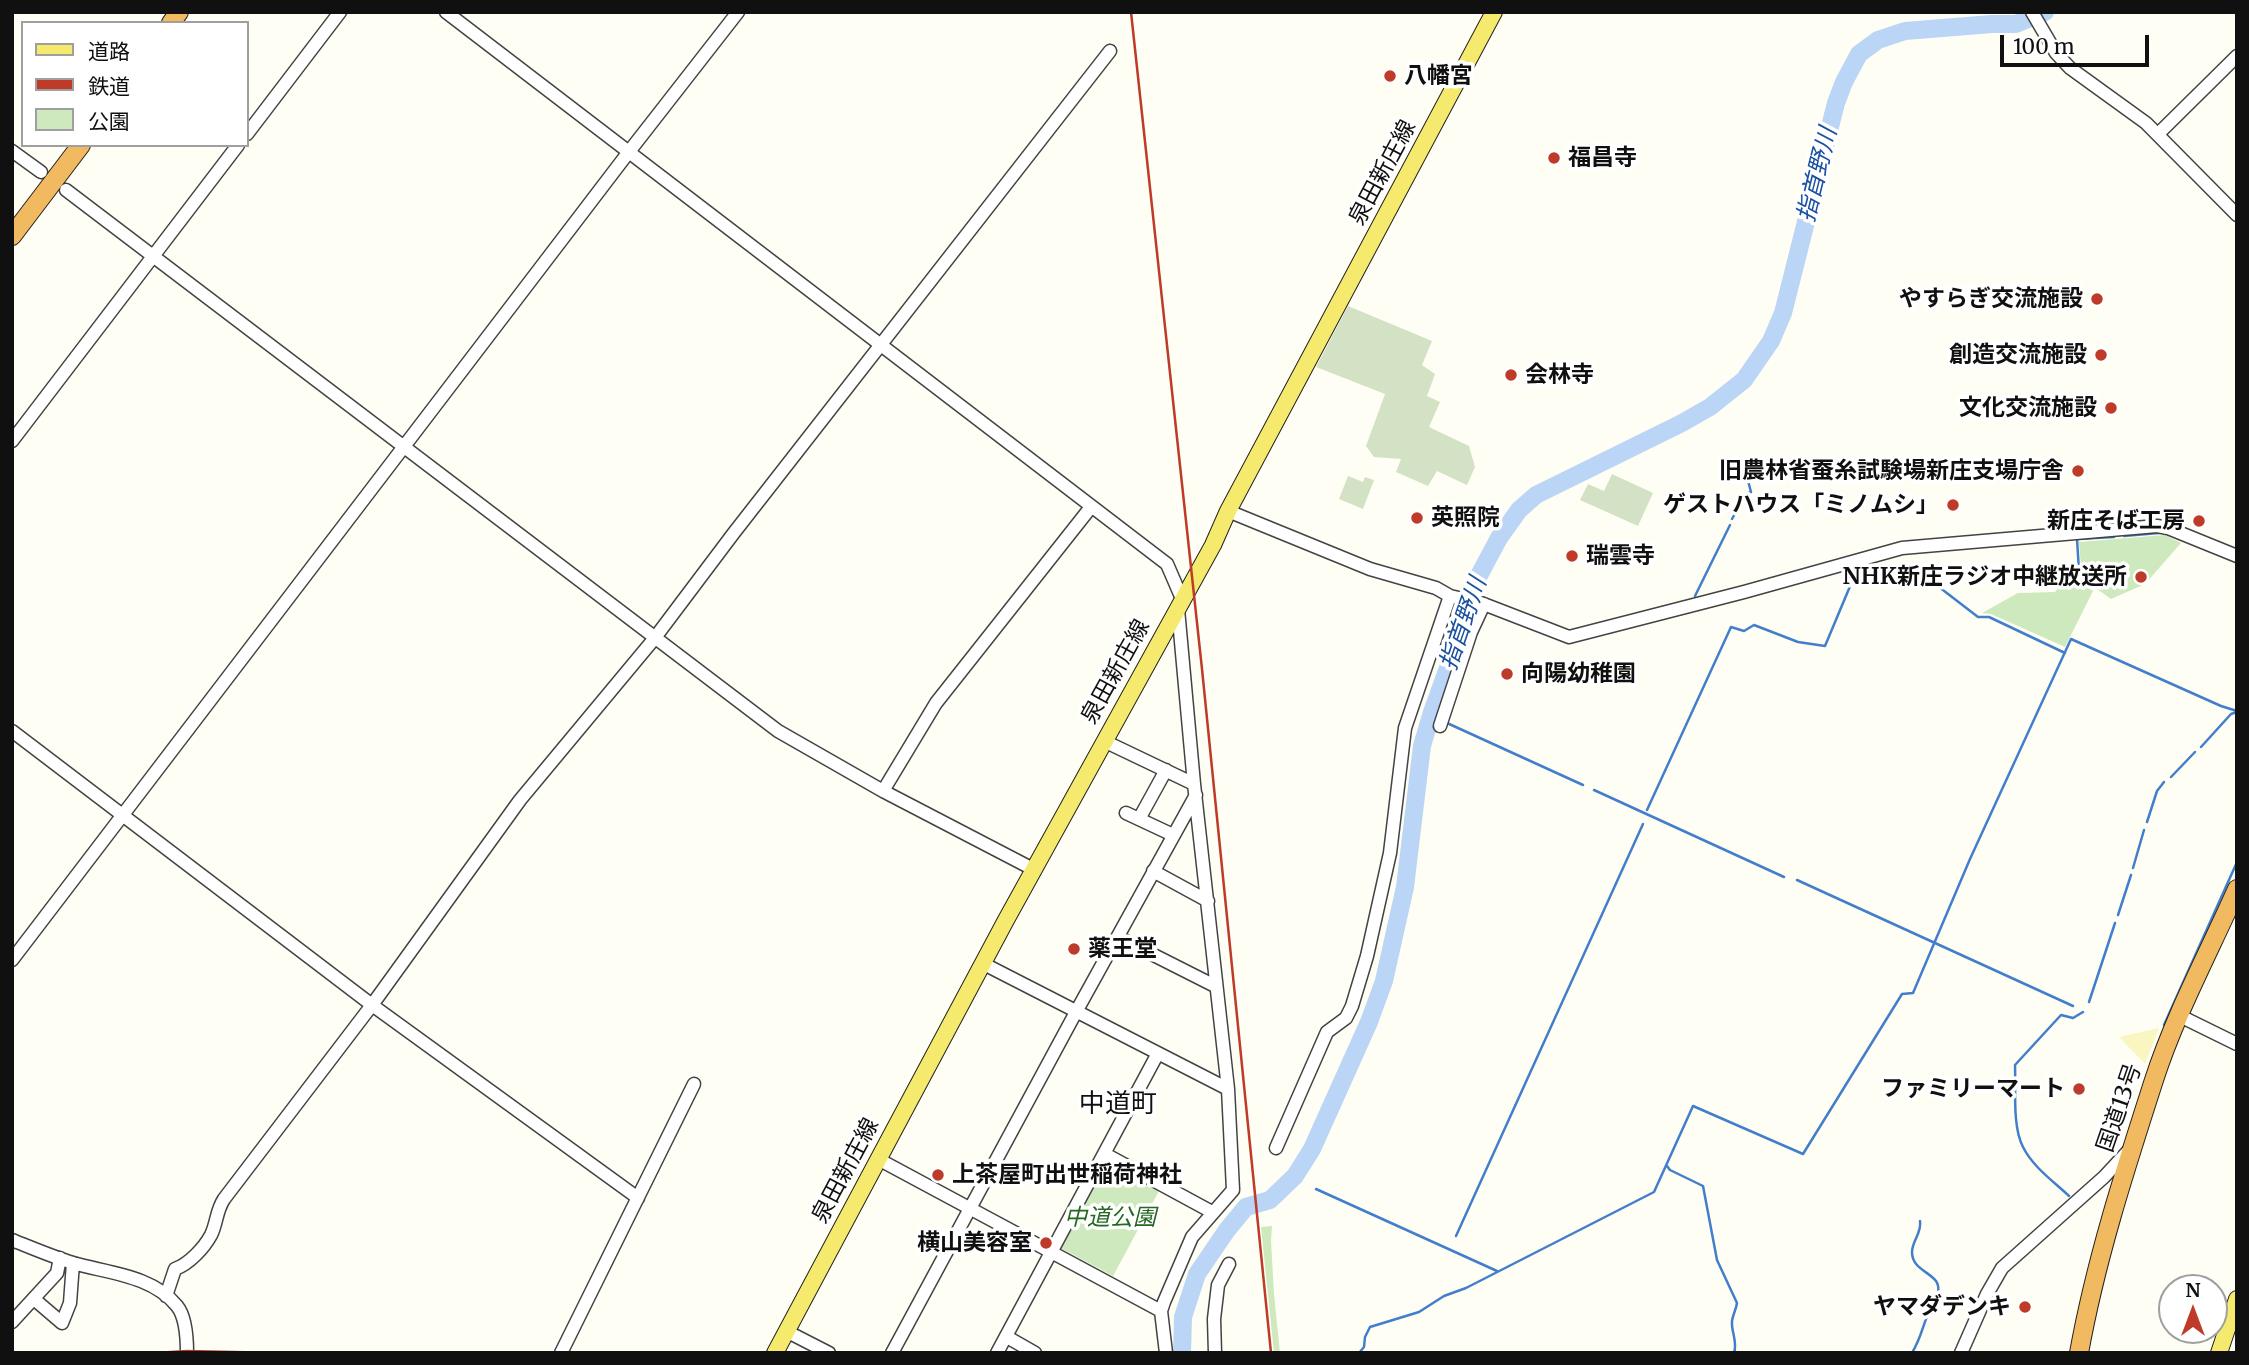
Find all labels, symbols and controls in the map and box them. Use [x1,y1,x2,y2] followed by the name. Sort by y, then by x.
[21,21,248,147] legend
[2004,21,2153,65] scale bar
[2013,33,2075,60] text: 100 m
[88,38,130,65] text: 道路
[1404,62,1473,90] place label: 八幡宮
[1382,68,1398,84] marker: 八幡宮
[88,73,130,100] text: 鉄道
[88,108,130,135] text: 公園
[1344,116,1422,230] street label: 泉田新庄線
[1792,125,1844,225] water label: 指首野川
[1568,144,1637,172] place label: 福昌寺
[1546,150,1562,166] marker: 福昌寺
[1899,285,2083,313] place label: やすらぎ交流施設
[2089,291,2105,307] marker: やすらぎ交流施設
[1949,341,2087,369] place label: 創造交流施設
[2093,347,2109,363] marker: 創造交流施設
[1525,361,1594,389] place label: 会林寺
[1503,367,1519,383] marker: 会林寺
[1959,394,2097,422] place label: 文化交流施設
[2103,400,2119,416] marker: 文化交流施設
[1719,457,2064,485] place label: 旧農林省蚕糸試験場新庄支場庁舎
[2070,463,2086,479] marker: 旧農林省蚕糸試験場新庄支場庁舎
[1663,491,1939,519] place label: ゲストハウス「ミノムシ」
[1945,497,1961,513] marker: ゲストハウス「ミノムシ」
[1431,504,1500,532] place label: 英照院
[2047,507,2185,535] place label: 新庄そば工房
[1409,510,1425,526] marker: 英照院
[2191,513,2207,529] marker: 新庄そば工房
[1586,542,1655,570] place label: 瑞雲寺
[1564,548,1580,564] marker: 瑞雲寺
[1843,563,2127,591] place label: NHK新庄ラジオ中継放送所
[2133,569,2149,585] marker: NHK新庄ラジオ中継放送所
[1435,574,1493,674] water label: 指首野川
[1076,615,1156,729] street label: 泉田新庄線
[1521,660,1636,688] place label: 向陽幼稚園
[1499,666,1515,682] marker: 向陽幼稚園
[1088,935,1157,963] place label: 薬王堂
[1066,941,1082,957] marker: 薬王堂
[2092,1060,2148,1156] street label: 国道13号
[1881,1075,2065,1103] place label: ファミリーマート
[2071,1081,2087,1097] marker: ファミリーマート
[1079,1089,1157,1121] district label: 中道町
[807,1114,885,1228] street label: 泉田新庄線
[952,1161,1182,1189] place label: 上茶屋町出世稲荷神社
[930,1167,946,1183] marker: 上茶屋町出世稲荷神社
[1064,1204,1156,1232] park label: 中道公園
[917,1229,1032,1257] place label: 横山美容室
[1038,1235,1054,1251] marker: 横山美容室
[2158,1274,2228,1344] north arrow
[2185,1278,2201,1302] text: N
[1873,1293,2011,1321] place label: ヤマダデンキ
[2017,1299,2033,1315] marker: ヤマダデンキ

